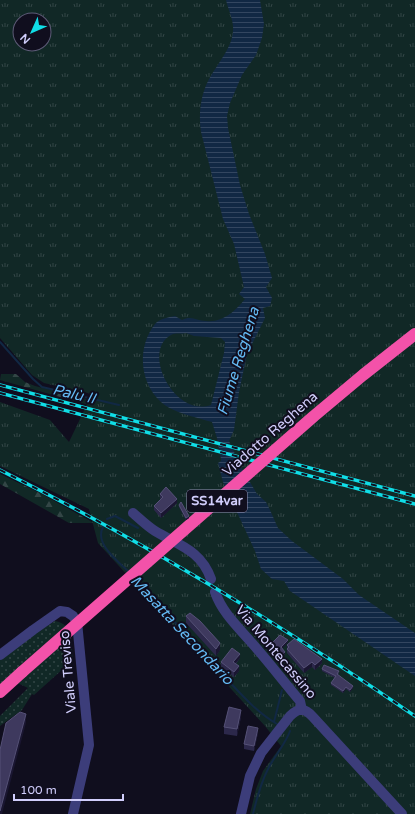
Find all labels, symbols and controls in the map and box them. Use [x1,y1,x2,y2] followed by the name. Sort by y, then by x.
[12,12,52,52] north arrow
[18,31,33,46] text: N
[213,304,263,417] water label: Fiume Reghena
[51,380,99,408] water label: Palù II
[219,388,321,480] street label: Viadotto Reghena
[187,490,247,512] road number: SS14var
[127,572,238,689] water label: Masatta Secondario
[232,602,320,702] street label: Via Montecassino
[56,630,80,714] street label: Viale Treviso
[14,776,123,802] scale bar
[20,783,57,797] text: 100 m

